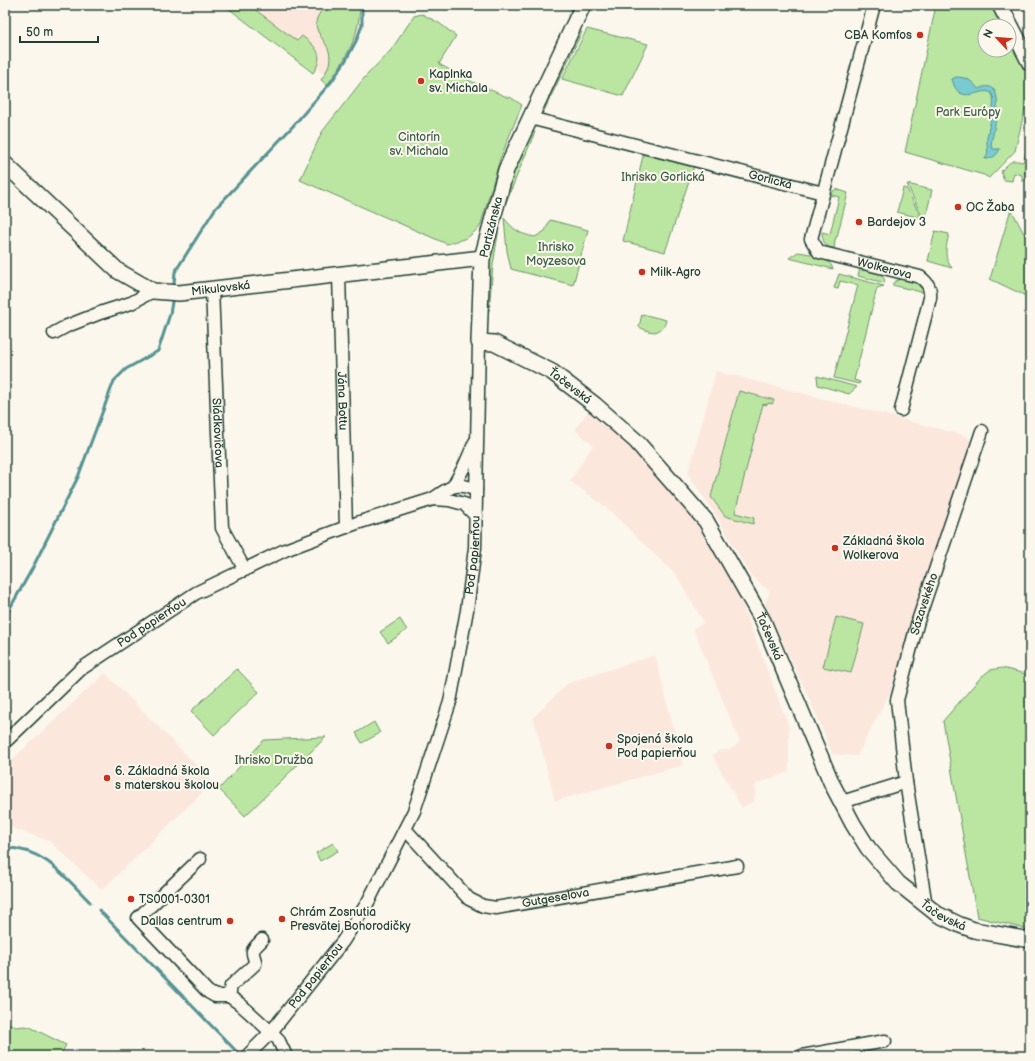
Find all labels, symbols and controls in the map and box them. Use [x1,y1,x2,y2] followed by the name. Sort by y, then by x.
[20,18,98,44] scale bar
[977,18,1017,58] north arrow
[26,25,53,40] text: 50 m
[981,27,996,40] text: N
[844,28,912,43] place label: CBA Komfos
[915,30,925,40] marker: CBA Komfos
[429,67,488,96] place label: Kaplnka sv. Michala
[416,76,426,86] marker: Kaplnka sv. Michala
[936,105,1001,120] park label: Park Európy
[390,130,449,159] park label: Cintorín sv. Michala
[747,167,794,193] street label: Gorlická
[621,170,705,185] park label: Ihrisko Gorlická
[477,195,506,259] street label: Partizánska
[966,199,1015,215] place label: OC Žaba
[953,202,963,212] marker: OC Žaba
[867,215,926,230] place label: Bardejov 3
[854,217,864,227] marker: Bardejov 3
[526,240,586,269] park label: Ihrisko Moyzesova
[855,255,913,283] street label: Wolkerova
[650,265,701,280] place label: Milk-Agro
[637,267,647,277] marker: Milk-Agro
[190,278,251,300] street label: Mikulovská
[545,364,595,408] street label: Ťačevská
[334,371,350,430] street label: Jána Bottu
[209,398,226,468] street label: Sládkovičova
[462,515,484,596] street label: Pod papierňou
[842,534,925,563] place label: Základná škola Wolkerova
[830,543,840,553] marker: Základná škola Wolkerova
[908,571,942,637] street label: Sázavského
[115,595,189,651] street label: Pod papierňou
[752,610,786,663] street label: Ťačevská
[617,732,696,761] place label: Spojená škola Pod papierňou
[604,741,614,751] marker: Spojená škola Pod papierňou
[235,753,313,768] park label: Ihrisko Družba
[115,764,219,793] place label: 6. Základná škola s materskou školou
[102,773,112,783] marker: 6. Základná škola s materskou školou
[521,885,591,911] street label: Gutgeselova
[139,892,210,907] place label: TS0001-0301
[126,894,136,904] marker: TS0001-0301
[917,896,968,935] street label: Ťačevská
[290,905,411,934] place label: Chrám Zosnutia Presvätej Bohorodičky
[140,914,222,929] place label: Dallas centrum
[277,914,287,924] marker: Chrám Zosnutia Presvätej Bohorodičky
[225,916,235,926] marker: Dallas centrum
[286,940,347,1012] street label: Pod papierňou

